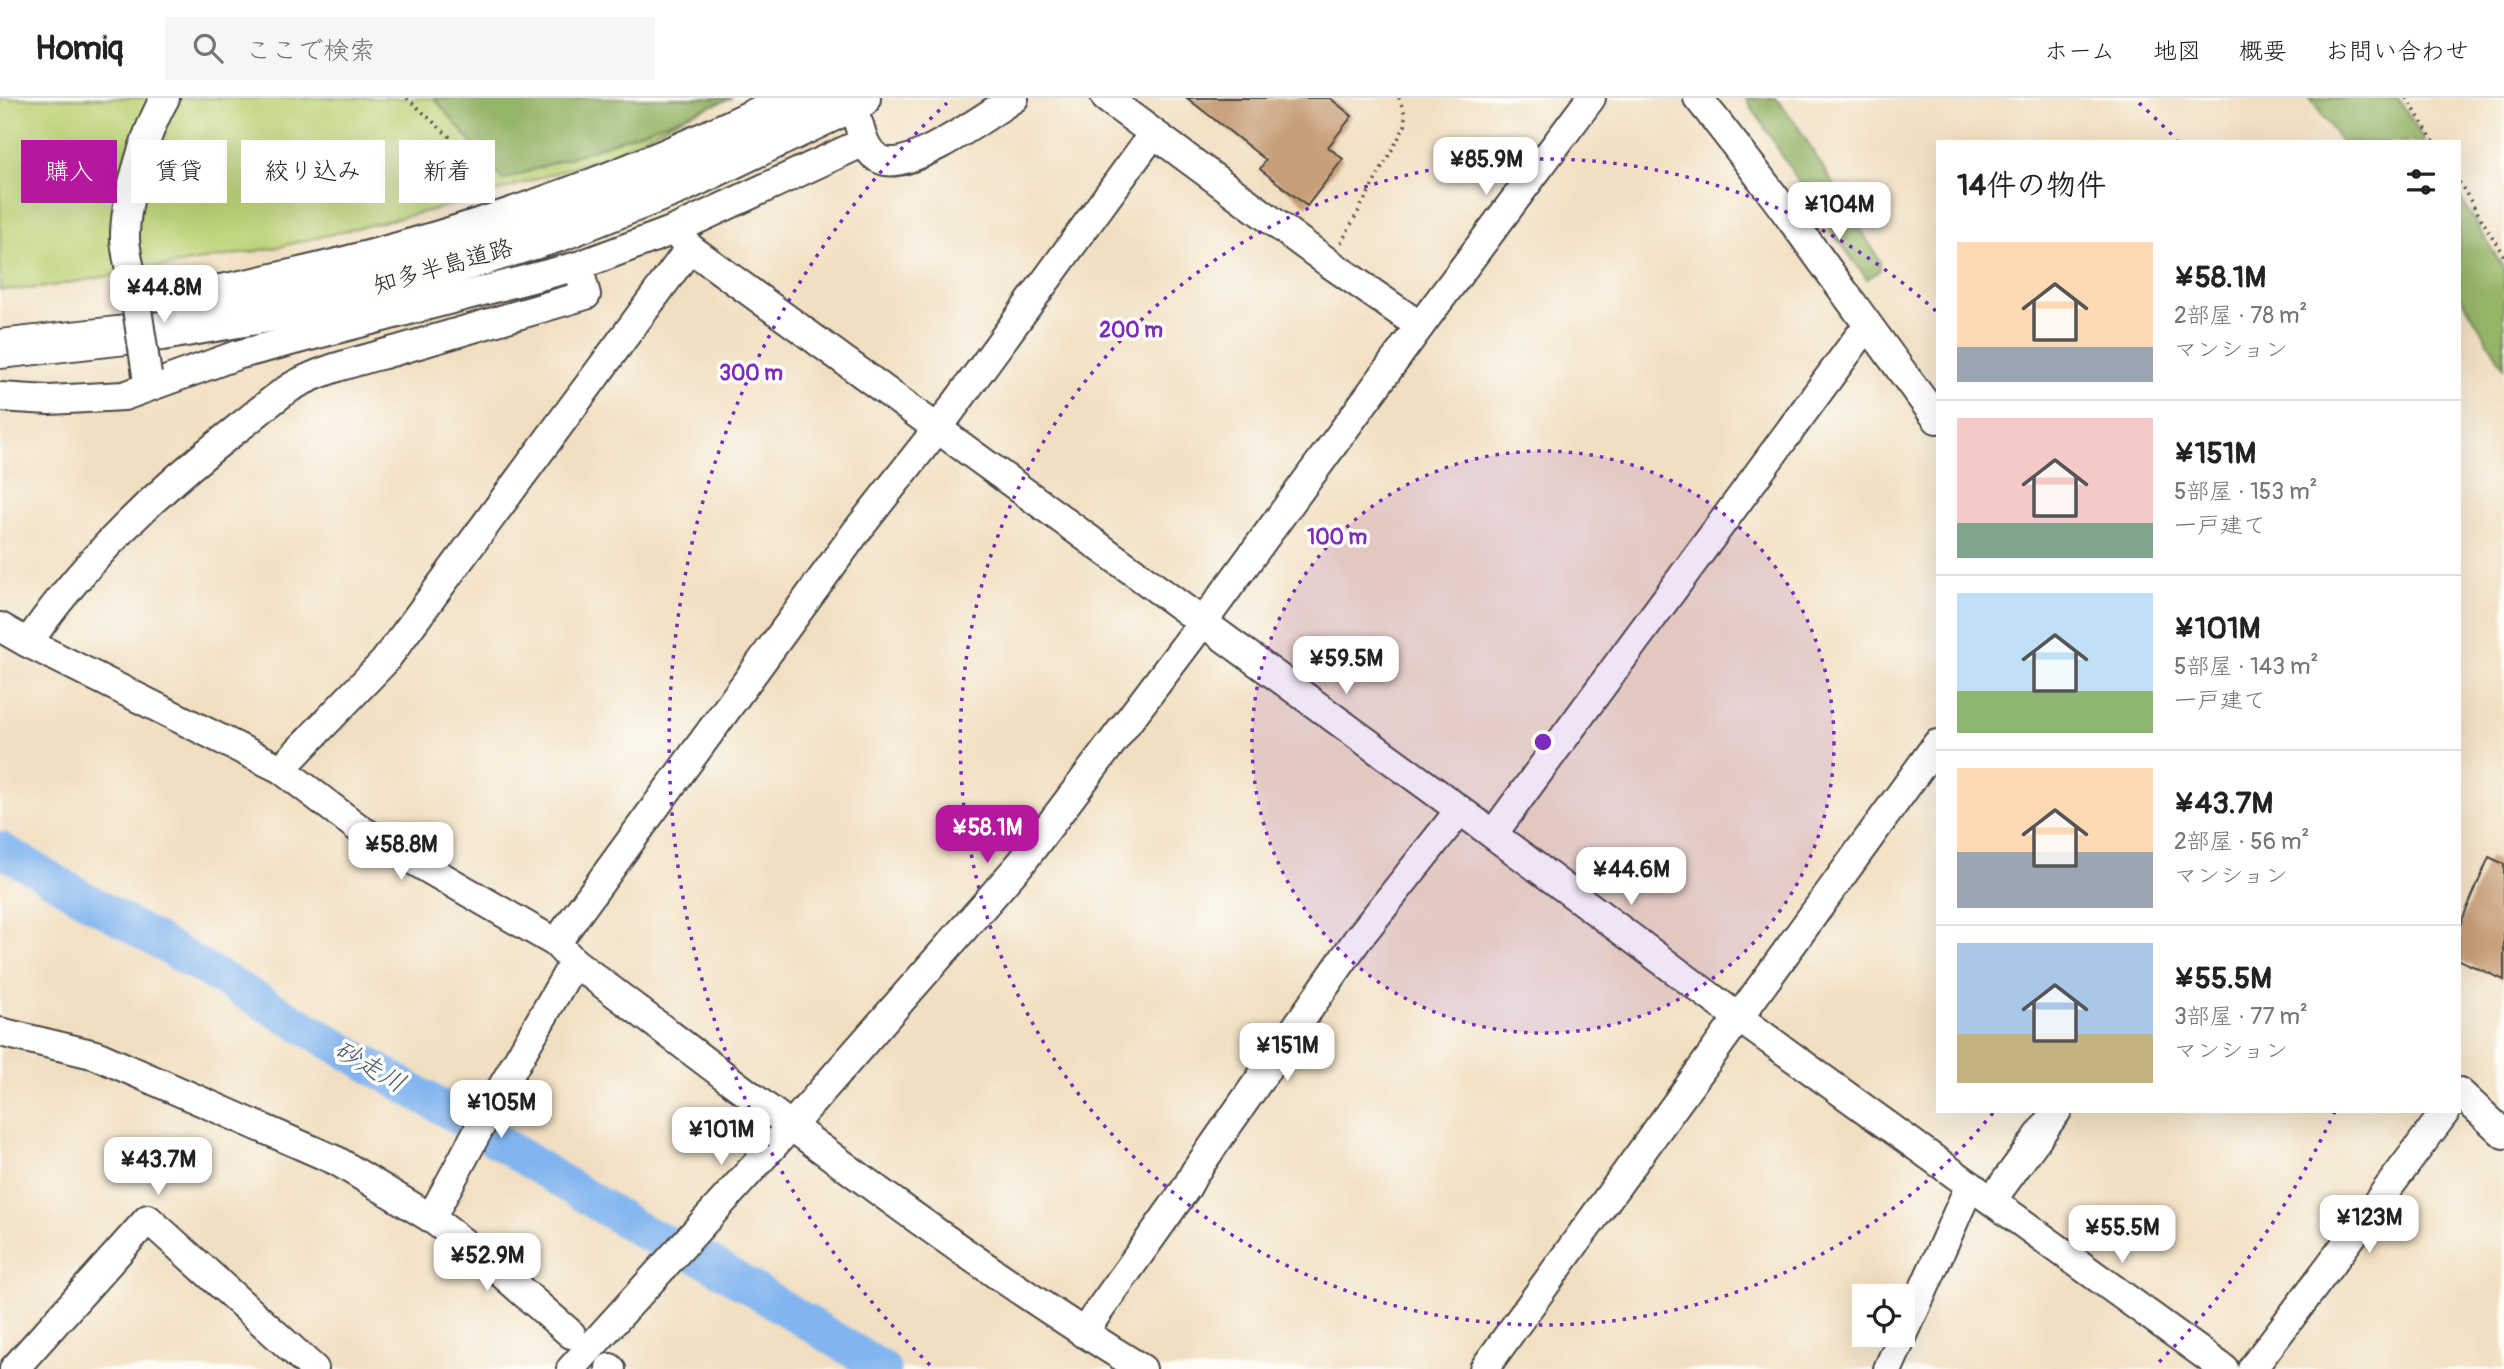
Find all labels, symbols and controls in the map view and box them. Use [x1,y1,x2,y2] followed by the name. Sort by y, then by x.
[165,17,655,80] search box
[35,28,123,69] text: Homiq
[189,29,227,67] icon: search
[245,35,375,67] text: ここで検索
[2044,37,2115,66] text: ホーム
[2153,37,2201,66] text: 地図
[2239,37,2287,66] text: 概要
[2325,37,2469,66] text: お問い合わせ
[1429,138,1543,197] pin: ¥85.9M
[21,140,117,203] chip: 購入
[131,140,227,203] chip: 賃貸
[241,140,385,203] chip: 絞り込み
[399,140,495,203] chip: 新着
[1449,145,1523,174] text: ¥85.9M
[2402,163,2440,201] icon: filters
[1957,167,2106,204] text: 14件の物件
[1790,183,1888,242] pin: ¥104M
[1804,190,1874,219] text: ¥104M
[370,233,516,300] street label: 知多半島道路
[2174,259,2266,296] text: ¥58.1M
[107,266,221,325] pin: ¥44.8M
[2013,270,2097,354] icon: home
[126,273,202,302] text: ¥44.8M
[2174,301,2307,330] text: 2部屋 · 78 m²
[1099,317,1163,344] text: 200 m
[2174,335,2288,364] text: マンション
[719,360,783,387] text: 300 m
[2174,435,2256,472] text: ¥151M
[2013,446,2097,530] icon: home
[2174,477,2317,506] text: 5部屋 · 153 m²
[2174,511,2266,540] text: 一戸建て
[1307,524,1367,551] text: 100 m
[2174,610,2260,647] text: ¥101M
[2013,621,2097,705] icon: home
[1289,636,1403,696] pin: ¥59.5M
[1309,644,1383,673] text: ¥59.5M
[2174,652,2318,681] text: 5部屋 · 143 m²
[2174,686,2266,715] text: 一戸建て
[1531,730,1555,754] centre of rings
[2174,785,2273,822] text: ¥43.7M
[2013,796,2097,880] icon: home
[930,806,1044,865] pin: ¥58.1M
[952,813,1022,842] text: ¥58.1M
[344,822,458,882] pin: ¥58.8M
[2174,827,2309,856] text: 2部屋 · 56 m²
[364,830,438,859] text: ¥58.8M
[1574,848,1688,907] pin: ¥44.6M
[1592,855,1670,884] text: ¥44.6M
[2174,861,2288,890] text: マンション
[2174,960,2272,997] text: ¥55.5M
[2013,971,2097,1055] icon: home
[2174,1002,2308,1031] text: 3部屋 · 77 m²
[1238,1024,1336,1083] pin: ¥151M
[1256,1031,1318,1060] text: ¥151M
[328,1034,411,1100] water label: 砂走川
[2174,1036,2288,1065] text: マンション
[452,1080,550,1140] pin: ¥105M
[466,1088,536,1117] text: ¥105M
[672,1108,770,1167] pin: ¥101M
[688,1115,754,1144] text: ¥101M
[101,1138,215,1197] pin: ¥43.7M
[120,1145,196,1174] text: ¥43.7M
[2320,1196,2418,1255] pin: ¥123M
[2336,1203,2402,1232] text: ¥123M
[2065,1206,2179,1265] pin: ¥55.5M
[2085,1213,2159,1242] text: ¥55.5M
[430,1234,544,1293] pin: ¥52.9M
[450,1241,524,1270] text: ¥52.9M
[1852,1284,1915,1347] map controls
[1852,1284,1915,1347] button: locate

